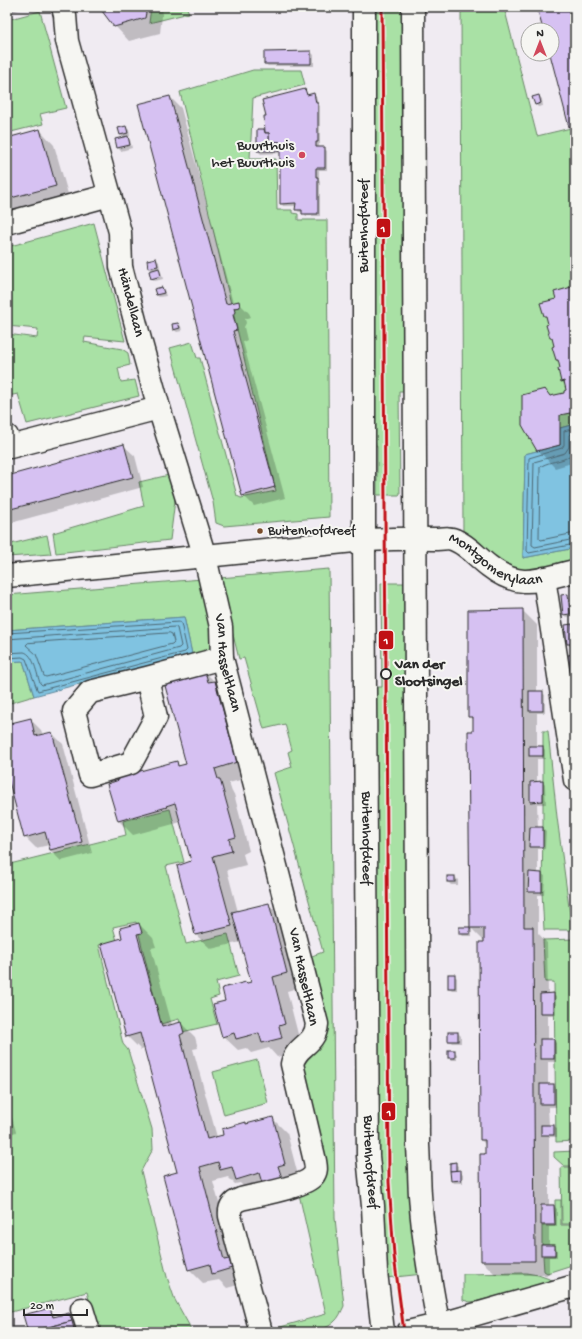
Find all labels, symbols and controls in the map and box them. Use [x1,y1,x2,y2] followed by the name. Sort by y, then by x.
[520,22,560,62] north arrow
[536,28,544,40] text: N
[211,137,294,172] place label: Buurthuis het Buurthuis
[297,150,307,160] marker: Buurthuis het Buurthuis
[355,178,373,274] street label: Buitenhofdreef
[376,218,391,238] line badge: 1
[380,224,385,236] text: 1
[113,266,148,339] street label: Händellaan
[267,523,357,540] place label: Buitenhofdreef
[255,526,265,536] marker: Buitenhofdreef
[446,529,544,590] street label: Montgomerylaan
[209,611,245,714] street label: Van Hasseltlaan
[378,630,394,650] line badge: 1
[383,636,388,648] text: 1
[394,656,463,691] place label: Van der Slootsingel
[380,668,392,680] marker: Van der Slootsingel
[357,790,375,886] street label: Buitenhofdreef
[284,925,322,1028] street label: Van Hasseltlaan
[381,1102,396,1121] line badge: 1
[386,1108,391,1120] text: 1
[359,1114,382,1210] street label: Buitenhofdreef
[24,1291,87,1317] scale bar
[30,1300,55,1314] text: 20 m

